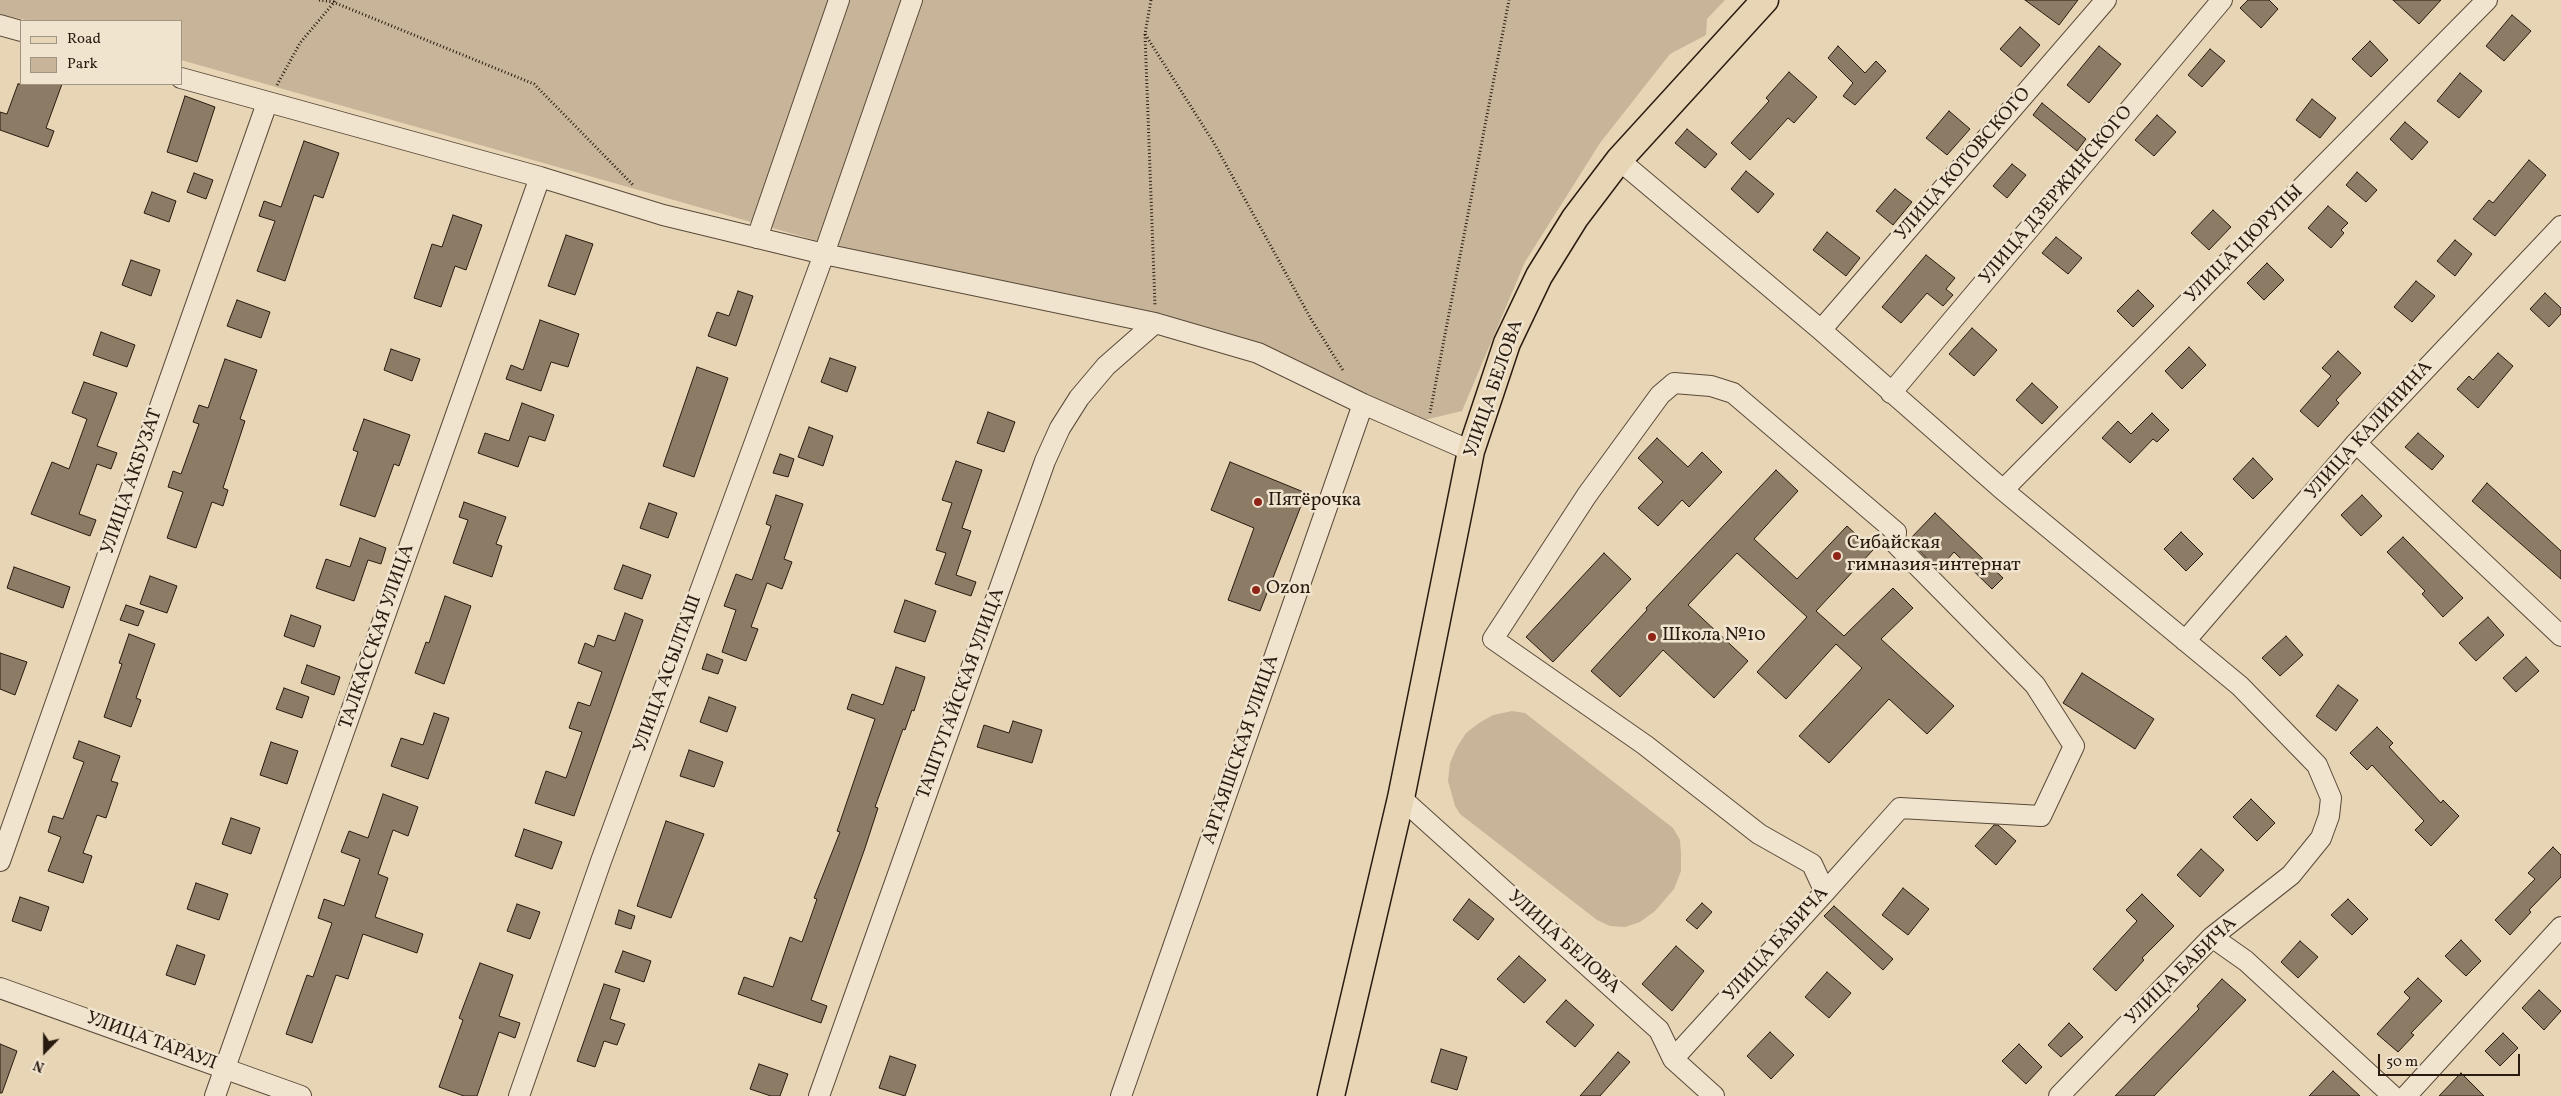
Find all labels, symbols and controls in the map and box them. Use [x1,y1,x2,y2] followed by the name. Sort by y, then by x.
[20,20,182,85] legend
[67,29,101,50] text: Road
[67,54,98,75] text: Park
[1891,84,2037,246] street label: УЛИЦА КОТОВСКОГО
[1976,102,2138,290] street label: УЛИЦА ДЗЕРЖИНСКОГО
[2181,181,2309,309] street label: УЛИЦА ЦЮРУПЫ
[1461,317,1529,461] street label: УЛИЦА БЕЛОВА
[2302,357,2438,505] street label: УЛИЦА КАЛИНИНА
[97,406,169,558] street label: УЛИЦА АКБУЗАТ
[1268,491,1361,513] place label: Пятёрочка
[1252,496,1264,508] marker: Пятёрочка
[1847,534,2021,578] place label: Сибайская гимназия-интернат
[336,541,420,733] street label: ТАЛКАССКАЯ УЛИЦА
[1831,550,1843,562] marker: Сибайская гимназия-интернат
[1266,579,1311,601] place label: Ozon
[1250,584,1262,596] marker: Ozon
[913,585,1011,803] street label: ТАШТУГАЙСКАЯ УЛИЦА
[630,592,708,756] street label: УЛИЦА АСЫЛТАШ
[1662,626,1766,648] place label: Школа №10
[1646,631,1658,643] marker: Школа №10
[1199,652,1285,848] street label: АРГАЯШСКАЯ УЛИЦА
[1720,883,1834,1007] street label: УЛИЦА БАБИЧА
[1502,886,1624,1000] street label: УЛИЦА БЕЛОВА
[2122,913,2242,1031] street label: УЛИЦА БАБИЧА
[83,1008,219,1076] street label: УЛИЦА ТАРАУЛ
[20,1026,70,1076] north arrow
[2381,1044,2524,1076] scale bar
[2386,1052,2418,1073] text: 50 m
[31,1055,47,1076] text: N

